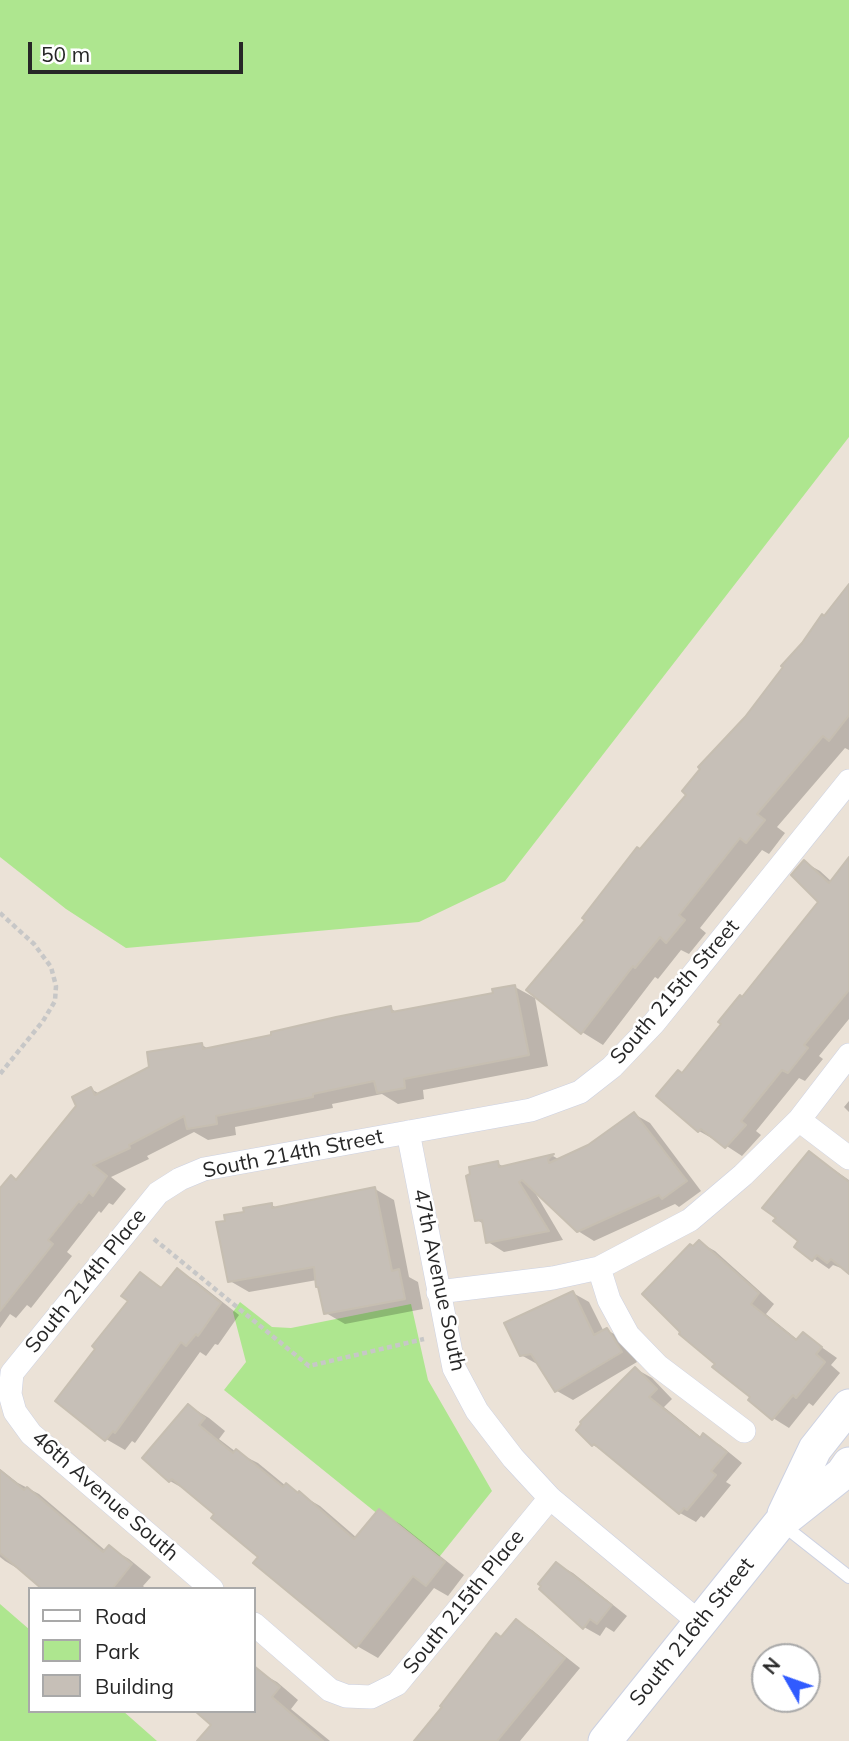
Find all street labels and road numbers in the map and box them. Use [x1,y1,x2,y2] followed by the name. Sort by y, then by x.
[605,915,745,1069] street label: South 215th Street
[201,1124,385,1184] street label: South 214th Street
[407,1187,471,1373] street label: 47th Avenue South
[20,1204,152,1358] street label: South 214th Place
[27,1426,183,1566] street label: 46th Avenue South
[398,1525,530,1679] street label: South 215th Place
[625,1553,759,1711] street label: South 216th Street

